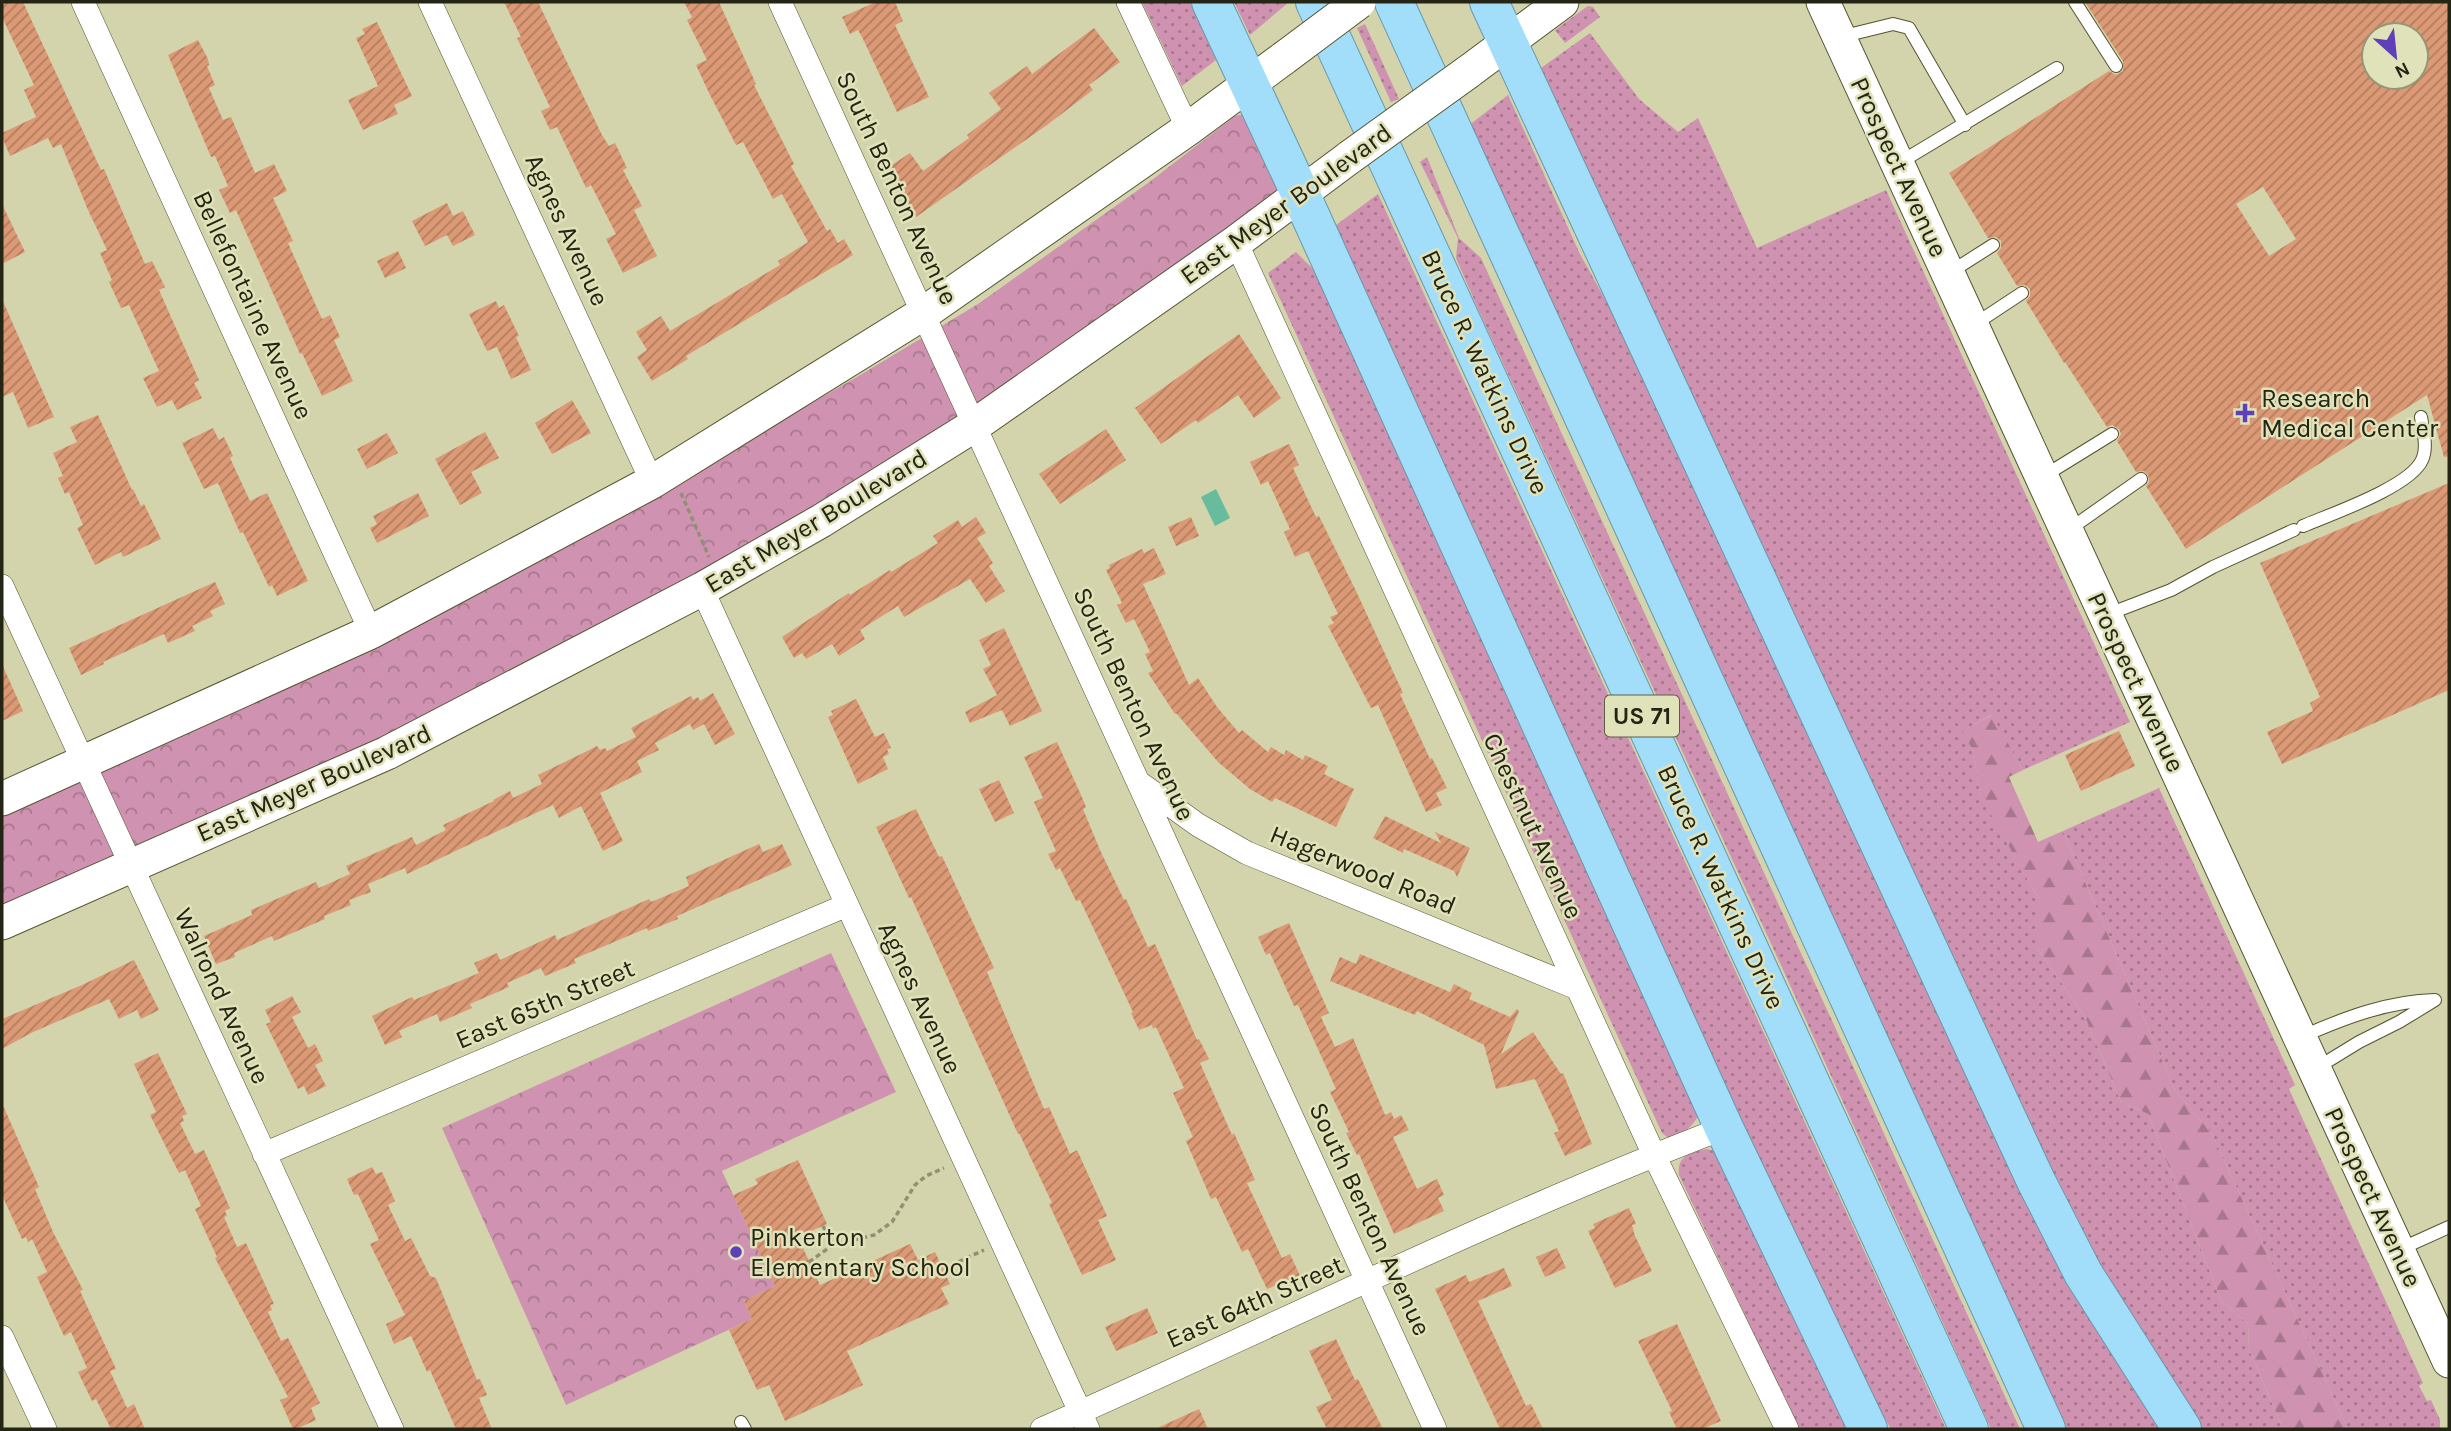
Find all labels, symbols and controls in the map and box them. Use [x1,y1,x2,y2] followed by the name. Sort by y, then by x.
[2360,21,2430,91] north arrow
[2391,57,2413,83] text: N
[829,66,965,310] street label: South Benton Avenue
[1844,72,1954,262] street label: Prospect Avenue
[1174,117,1398,291] street label: East Meyer Boulevard
[518,149,616,311] street label: Agnes Avenue
[186,186,320,424] street label: Bellefontaine Avenue
[1415,245,1555,499] street label: Bruce R. Watkins Drive
[2261,383,2439,444] place label: Research Medical Center
[2235,403,2255,423] marker: Research Medical Center
[699,442,933,600] street label: East Meyer Boulevard
[1066,582,1202,826] street label: South Benton Avenue
[2081,587,2191,777] street label: Prospect Avenue
[1605,696,1679,736] road number: US 71
[192,717,436,849] street label: East Meyer Boulevard
[1476,728,1590,924] street label: Chestnut Avenue
[1651,760,1791,1014] street label: Bruce R. Watkins Drive
[1265,819,1461,921] street label: Hagerwood Road
[168,903,276,1089] street label: Walrond Avenue
[871,917,969,1079] street label: Agnes Avenue
[451,952,639,1056] street label: East 65th Street
[1302,1097,1438,1341] street label: South Benton Avenue
[2318,1102,2428,1292] street label: Prospect Avenue
[750,1222,971,1283] place label: Pinkerton Elementary School
[728,1244,744,1260] marker: Pinkerton Elementary School
[1161,1249,1349,1355] street label: East 64th Street

